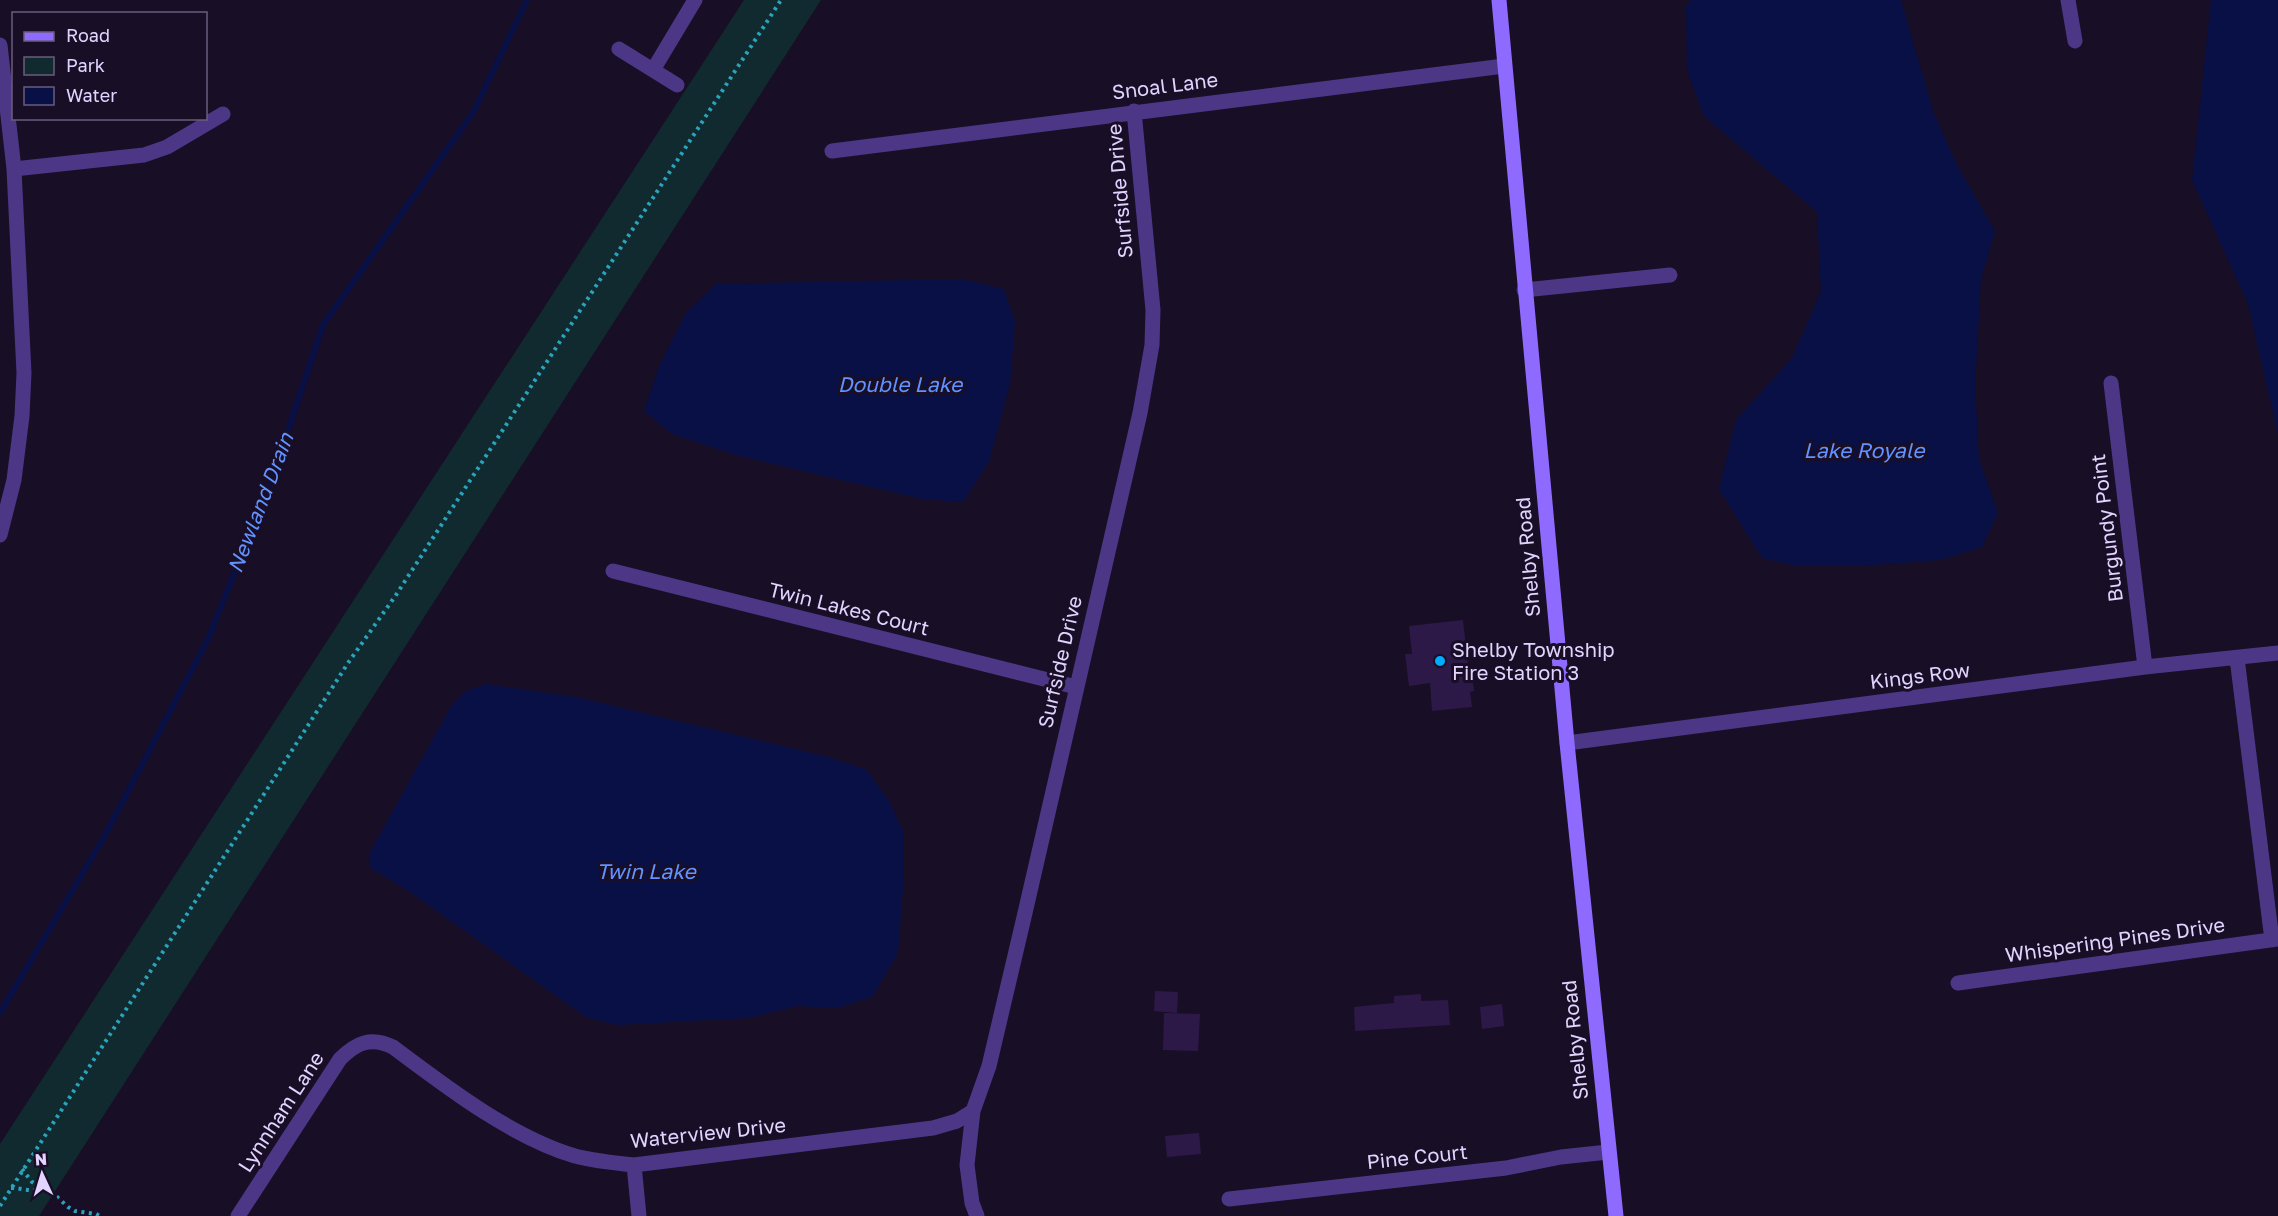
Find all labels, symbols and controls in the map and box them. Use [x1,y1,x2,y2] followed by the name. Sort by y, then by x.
[12,12,207,120] legend
[66,24,110,46] text: Road
[66,54,105,76] text: Park
[1111,67,1219,103] street label: Snoal Lane
[66,84,117,106] text: Water
[1101,123,1137,259] street label: Surfside Drive
[838,371,964,397] water label: Double Lake
[221,428,299,576] water label: Newland Drain
[1804,437,1926,463] water label: Lake Royale
[2085,453,2127,603] street label: Burgundy Point
[1510,496,1544,618] street label: Shelby Road
[767,577,932,640] street label: Twin Lakes Court
[1032,593,1086,730] street label: Surfside Drive
[1452,637,1615,684] place label: Shelby Township Fire Station 3
[1433,654,1447,668] marker: Shelby Township Fire Station 3
[1868,657,1971,693] street label: Kings Row
[596,858,698,884] water label: Twin Lake
[2003,912,2226,966] street label: Whispering Pines Drive
[1556,979,1592,1101] street label: Shelby Road
[232,1047,328,1176] street label: Lynnham Lane
[629,1112,787,1152] street label: Waterview Drive
[1365,1139,1469,1173] street label: Pine Court
[12,1144,72,1204] north arrow
[34,1149,48,1169] text: N

